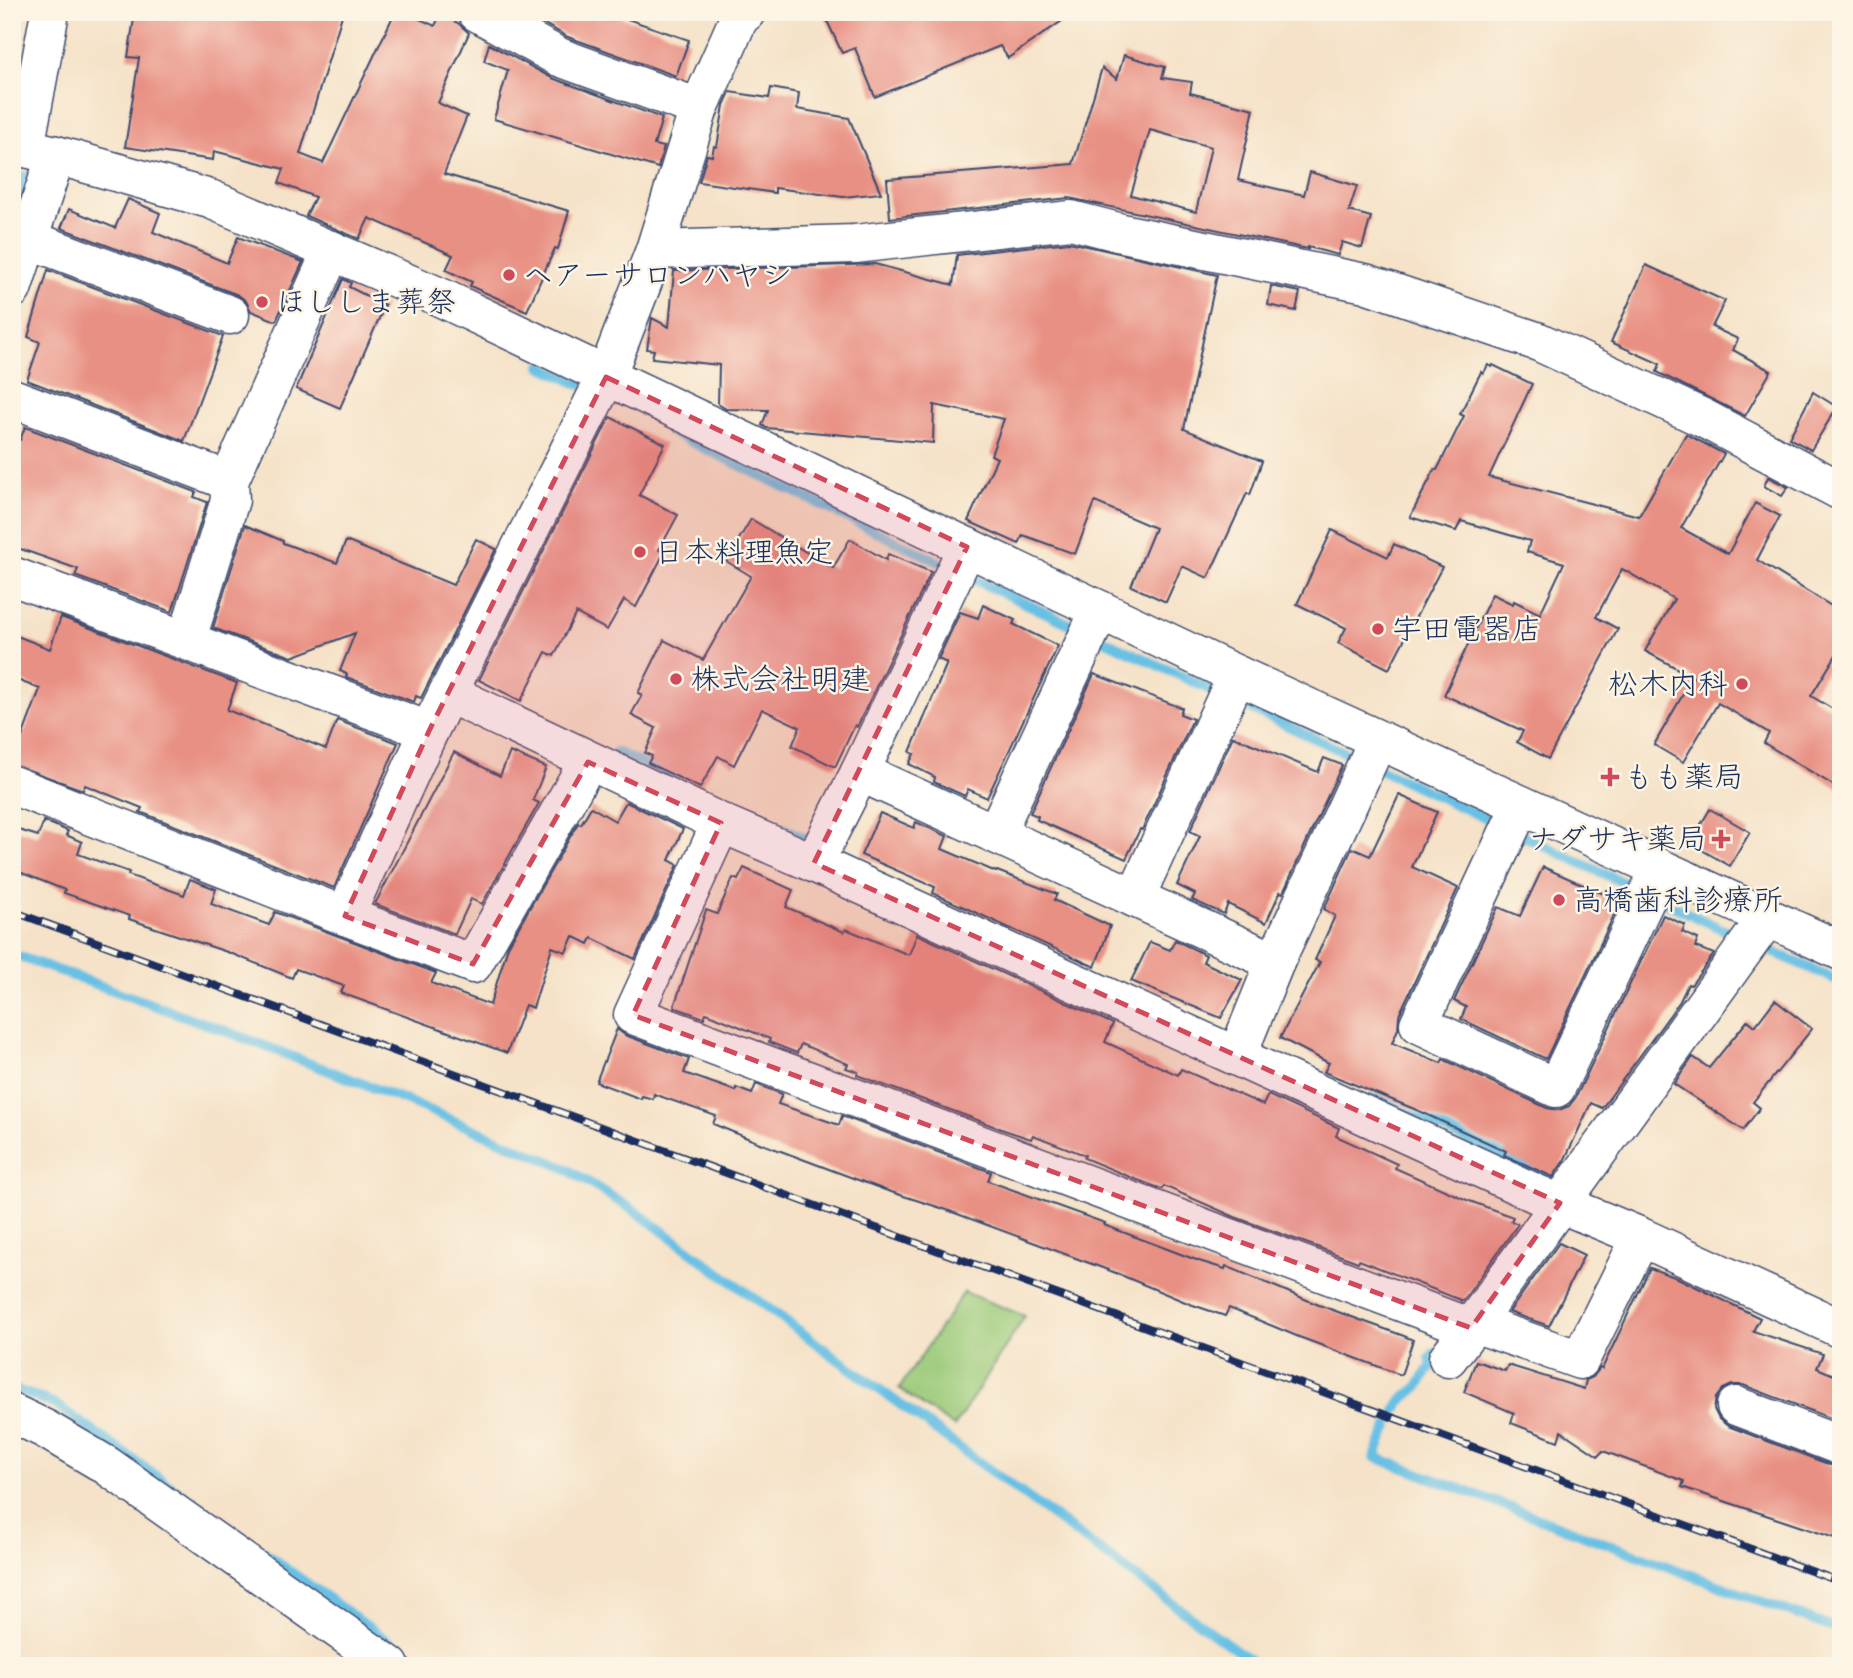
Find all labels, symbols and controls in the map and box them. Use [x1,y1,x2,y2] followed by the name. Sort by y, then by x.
[523,256,792,293] place label: ヘアーサロンハヤシ
[501,267,517,283] marker: ヘアーサロンハヤシ
[276,283,456,320] place label: ほししま葬祭
[254,294,270,310] marker: ほししま葬祭
[654,533,834,570] place label: 日本料理魚定
[632,544,648,560] marker: 日本料理魚定
[1392,610,1542,647] place label: 宇田電器店
[1370,621,1386,637] marker: 宇田電器店
[690,660,870,697] place label: 株式会社明建
[1608,665,1728,702] place label: 松木内科
[668,671,684,687] marker: 株式会社明建
[1734,676,1750,692] marker: 松木内科
[1624,758,1744,795] place label: もも薬局
[1602,769,1618,785] marker: もも薬局
[1528,820,1707,857] place label: ナダサキ薬局
[1713,831,1729,847] marker: ナダサキ薬局
[1573,881,1783,918] place label: 高橋歯科診療所
[1551,892,1567,908] marker: 高橋歯科診療所

